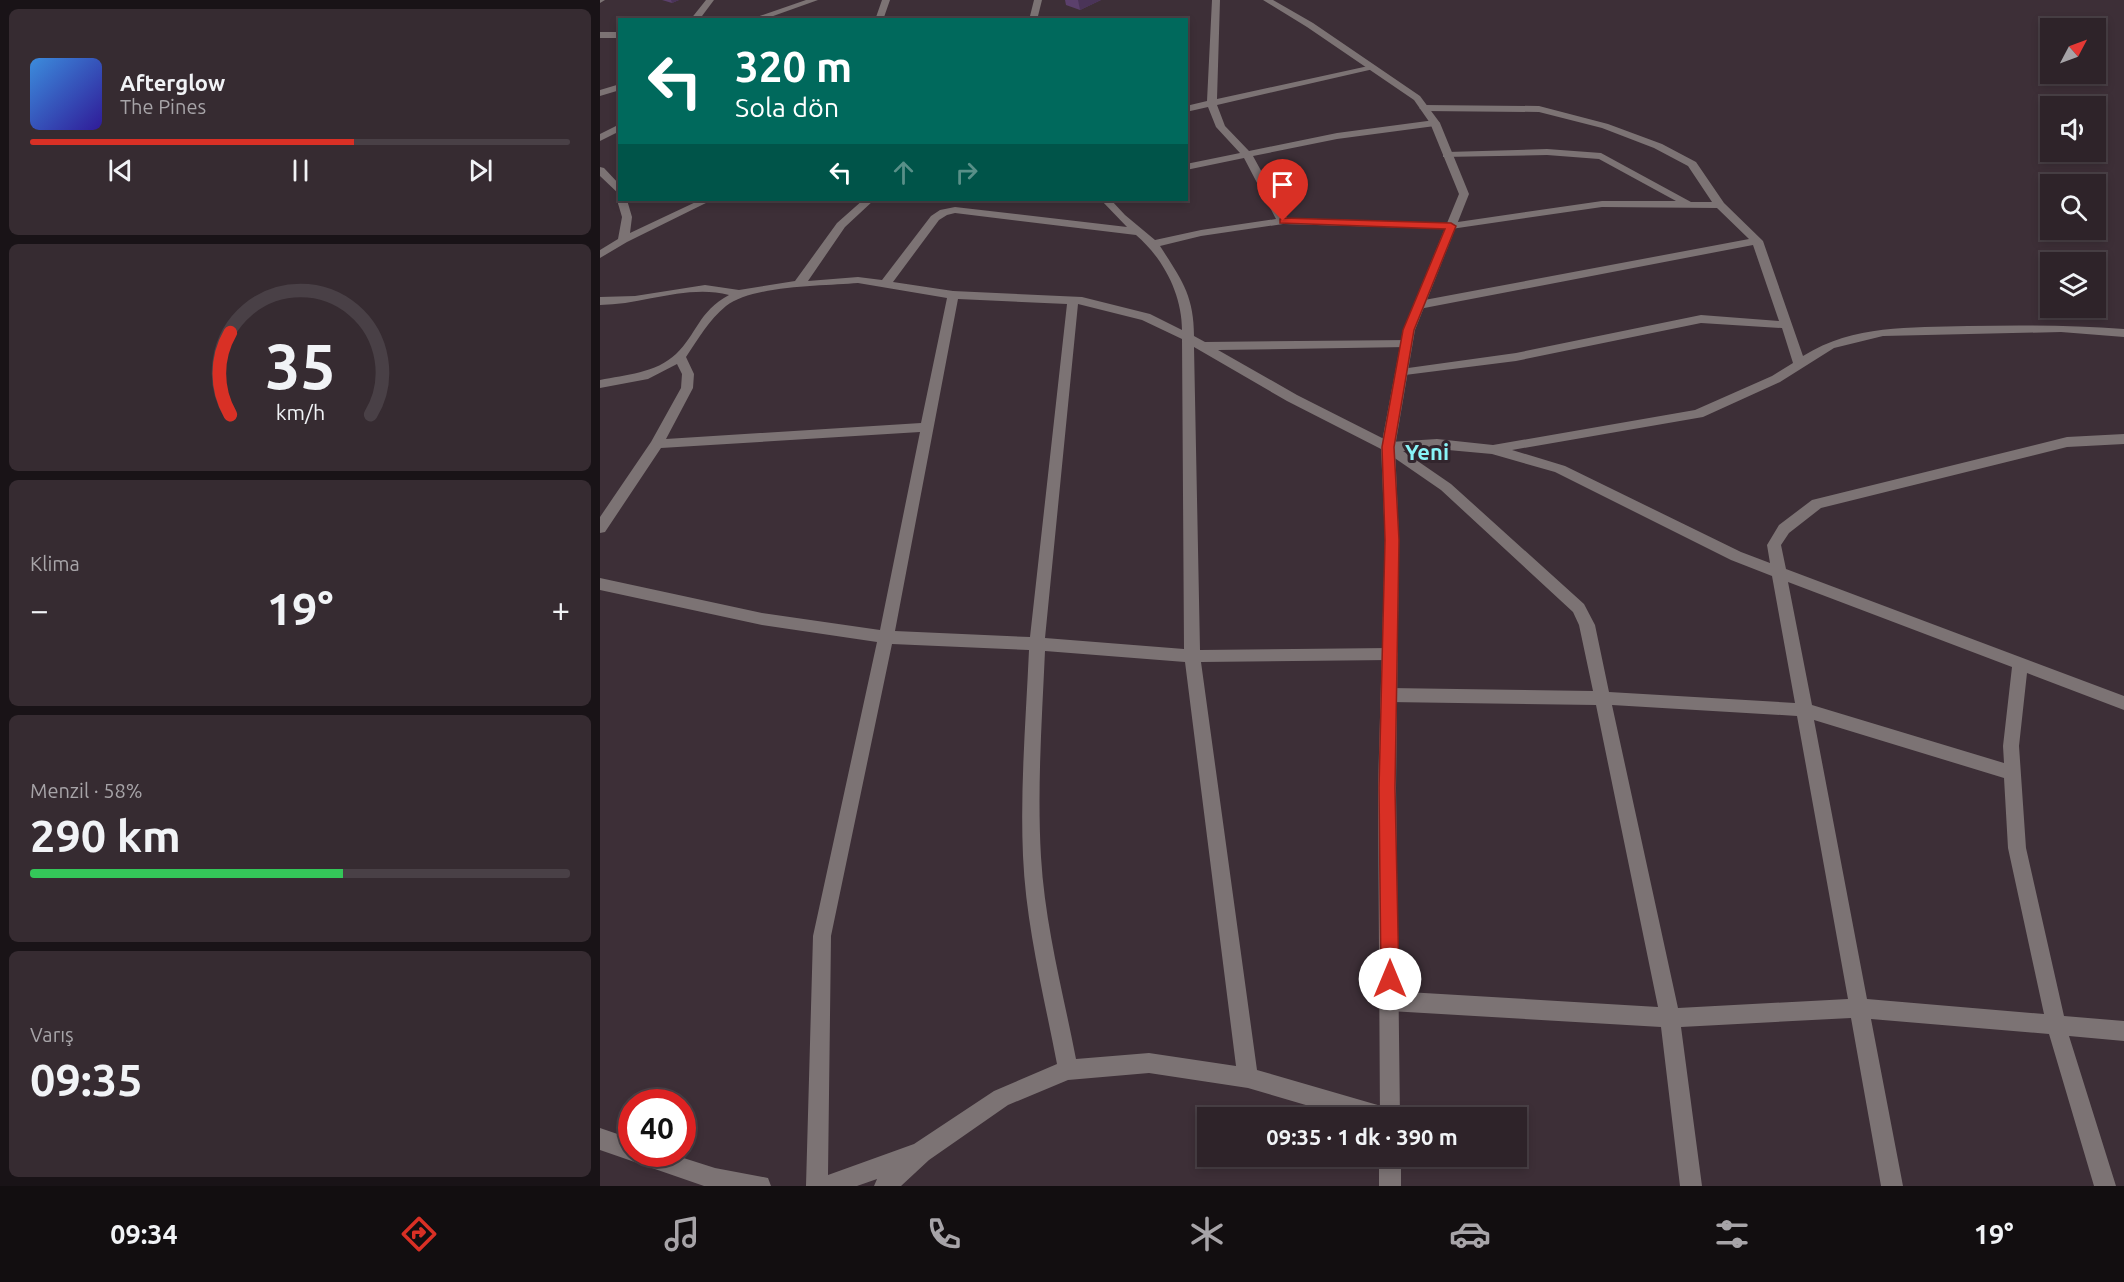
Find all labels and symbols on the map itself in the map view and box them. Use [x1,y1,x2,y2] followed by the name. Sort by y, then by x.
[2040,18,2106,84] north arrow
[1257,159,1308,221] pin
[1405,439,1449,464] district label: Yeni
[1358,947,1422,1011] position arrow
[618,1089,696,1167] speed limit sign: 40

